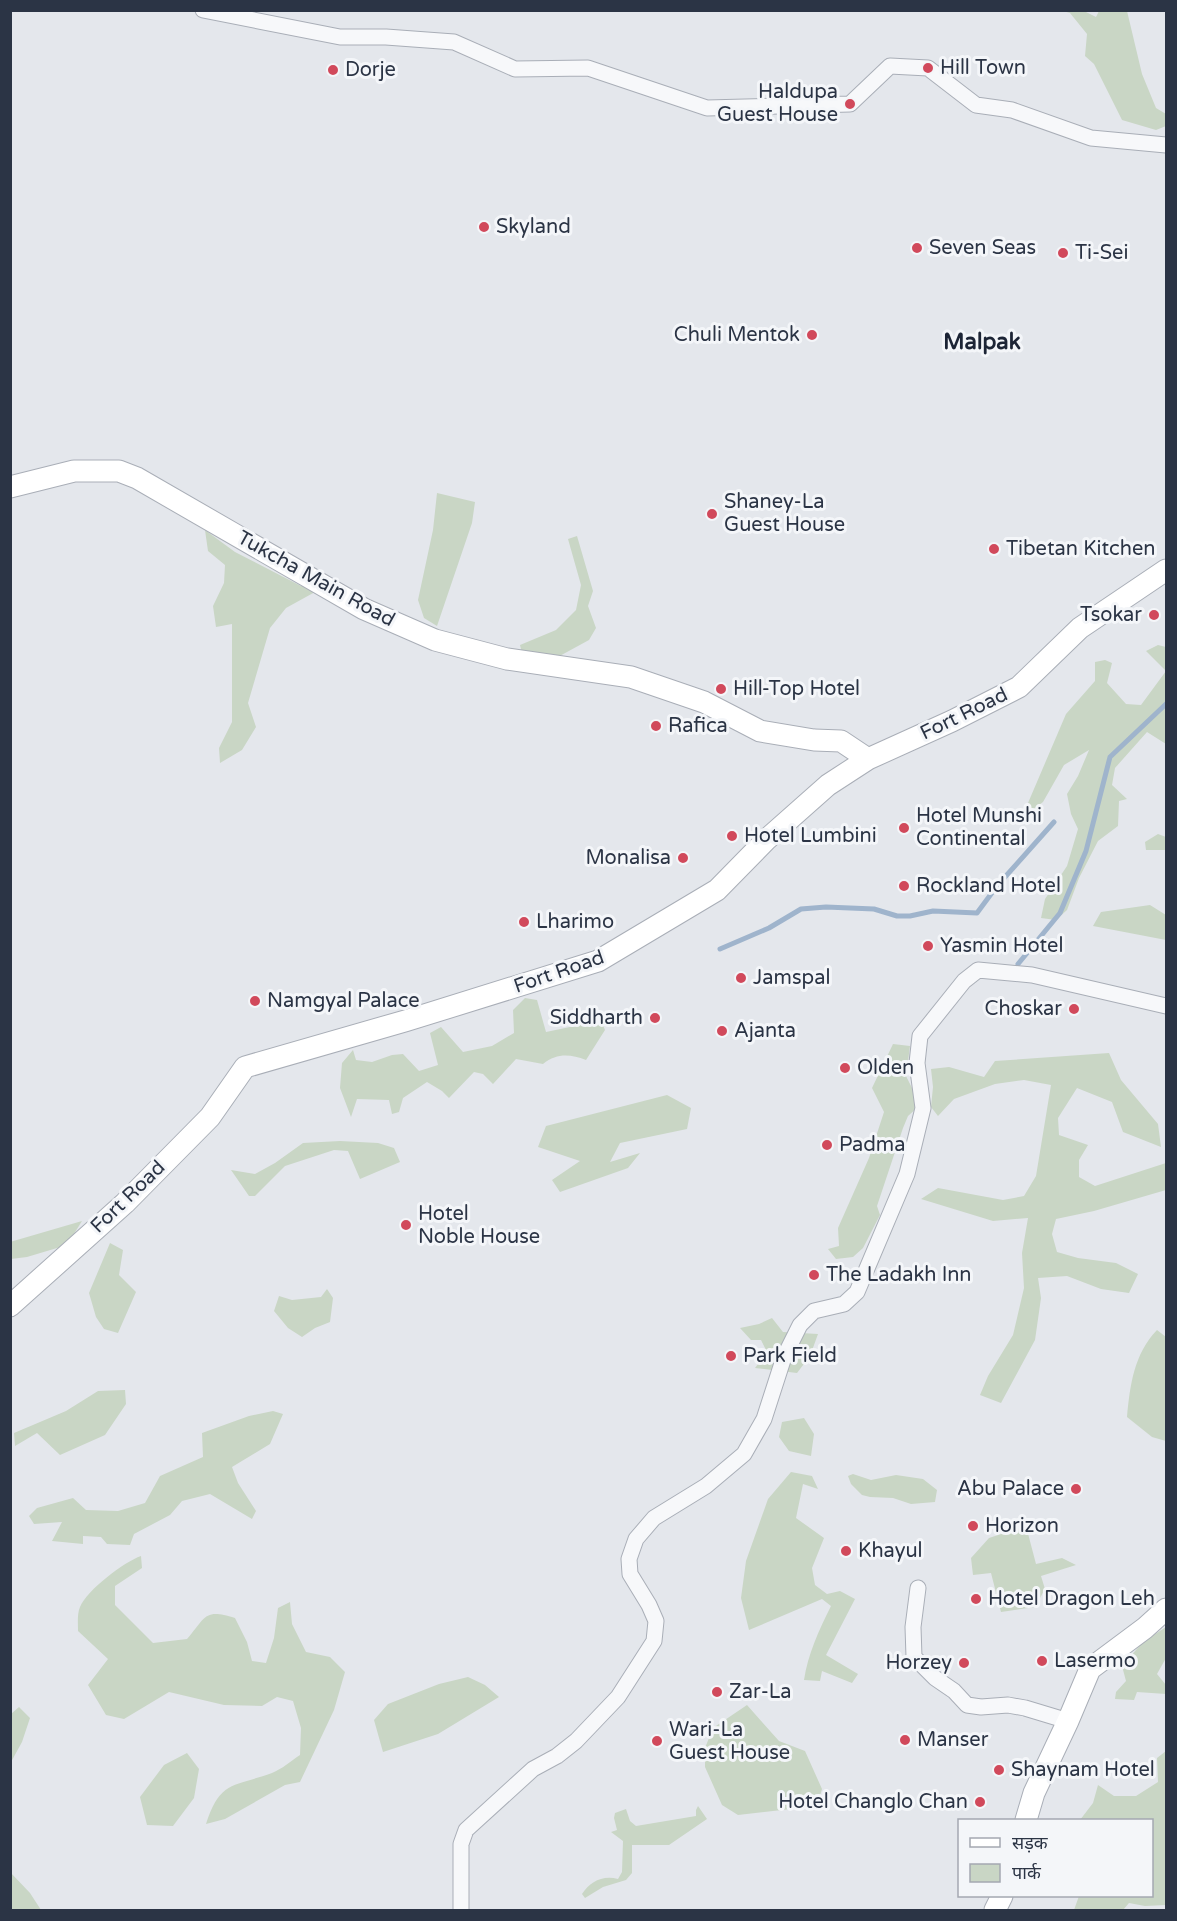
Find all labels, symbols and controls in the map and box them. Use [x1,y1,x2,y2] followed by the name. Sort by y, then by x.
[940,56,1026,80] place label: Hill Town
[345,58,396,82] place label: Dorje
[921,61,935,75] marker: Hill Town
[326,63,340,77] marker: Dorje
[717,80,838,127] place label: Haldupa Guest House
[843,97,857,111] marker: Haldupa Guest House
[496,215,571,239] place label: Skyland
[477,220,491,234] marker: Skyland
[929,236,1036,260] place label: Seven Seas
[910,241,924,255] marker: Seven Seas
[1075,241,1128,265] place label: Ti-Sei
[1056,246,1070,260] marker: Ti-Sei
[674,323,800,347] place label: Chuli Mentok
[805,328,819,342] marker: Chuli Mentok
[943,329,1021,355] district label: Malpak
[724,490,845,537] place label: Shaney-La Guest House
[705,507,719,521] marker: Shaney-La Guest House
[233,526,399,632] street label: Tukcha Main Road
[1006,537,1155,561] place label: Tibetan Kitchen
[987,542,1001,556] marker: Tibetan Kitchen
[1080,603,1142,627] place label: Tsokar
[1147,608,1161,622] marker: Tsokar
[733,677,860,701] place label: Hill-Top Hotel
[714,682,728,696] marker: Hill-Top Hotel
[916,683,1012,745] street label: Fort Road
[668,714,728,738] place label: Rafica
[649,719,663,733] marker: Rafica
[916,804,1042,851] place label: Hotel Munshi Continental
[897,821,911,835] marker: Hotel Munshi Continental
[744,824,877,848] place label: Hotel Lumbini
[725,829,739,843] marker: Hotel Lumbini
[586,846,671,870] place label: Monalisa
[676,851,690,865] marker: Monalisa
[916,874,1061,898] place label: Rockland Hotel
[897,879,911,893] marker: Rockland Hotel
[536,910,614,934] place label: Lharimo
[517,915,531,929] marker: Lharimo
[940,934,1063,958] place label: Yasmin Hotel
[921,939,935,953] marker: Yasmin Hotel
[511,945,607,999] street label: Fort Road
[753,966,830,990] place label: Jamspal
[734,971,748,985] marker: Jamspal
[267,989,420,1013] place label: Namgyal Palace
[248,994,262,1008] marker: Namgyal Palace
[985,997,1062,1021] place label: Choskar
[1067,1002,1081,1016] marker: Choskar
[550,1006,643,1030] place label: Siddharth
[648,1011,662,1025] marker: Siddharth
[734,1019,796,1043] place label: Ajanta
[715,1024,729,1038] marker: Ajanta
[857,1056,914,1080] place label: Olden
[838,1061,852,1075] marker: Olden
[839,1133,905,1157] place label: Padma
[820,1138,834,1152] marker: Padma
[86,1156,170,1238] street label: Fort Road
[418,1202,540,1249] place label: Hotel Noble House
[399,1218,413,1232] marker: Hotel Noble House
[826,1263,972,1287] place label: The Ladakh Inn
[807,1268,821,1282] marker: The Ladakh Inn
[743,1344,837,1368] place label: Park Field
[724,1349,738,1363] marker: Park Field
[957,1477,1064,1501] place label: Abu Palace
[1069,1482,1083,1496] marker: Abu Palace
[985,1514,1059,1538] place label: Horizon
[966,1519,980,1533] marker: Horizon
[858,1539,923,1563] place label: Khayul
[839,1544,853,1558] marker: Khayul
[988,1587,1155,1611] place label: Hotel Dragon Leh
[969,1592,983,1606] marker: Hotel Dragon Leh
[1054,1649,1136,1673] place label: Lasermo
[885,1651,952,1675] place label: Horzey
[1035,1654,1049,1668] marker: Lasermo
[957,1656,971,1670] marker: Horzey
[729,1680,792,1704] place label: Zar-La
[710,1685,724,1699] marker: Zar-La
[669,1718,790,1765] place label: Wari-La Guest House
[917,1728,989,1752] place label: Manser
[898,1733,912,1747] marker: Manser
[650,1734,664,1748] marker: Wari-La Guest House
[1011,1758,1155,1782] place label: Shaynam Hotel
[992,1763,1006,1777] marker: Shaynam Hotel
[778,1790,968,1814] place label: Hotel Changlo Chan
[973,1795,987,1809] marker: Hotel Changlo Chan
[958,1819,1153,1897] legend
[1012,1832,1049,1854] text: सड़क
[1012,1862,1042,1884] text: पार्क

